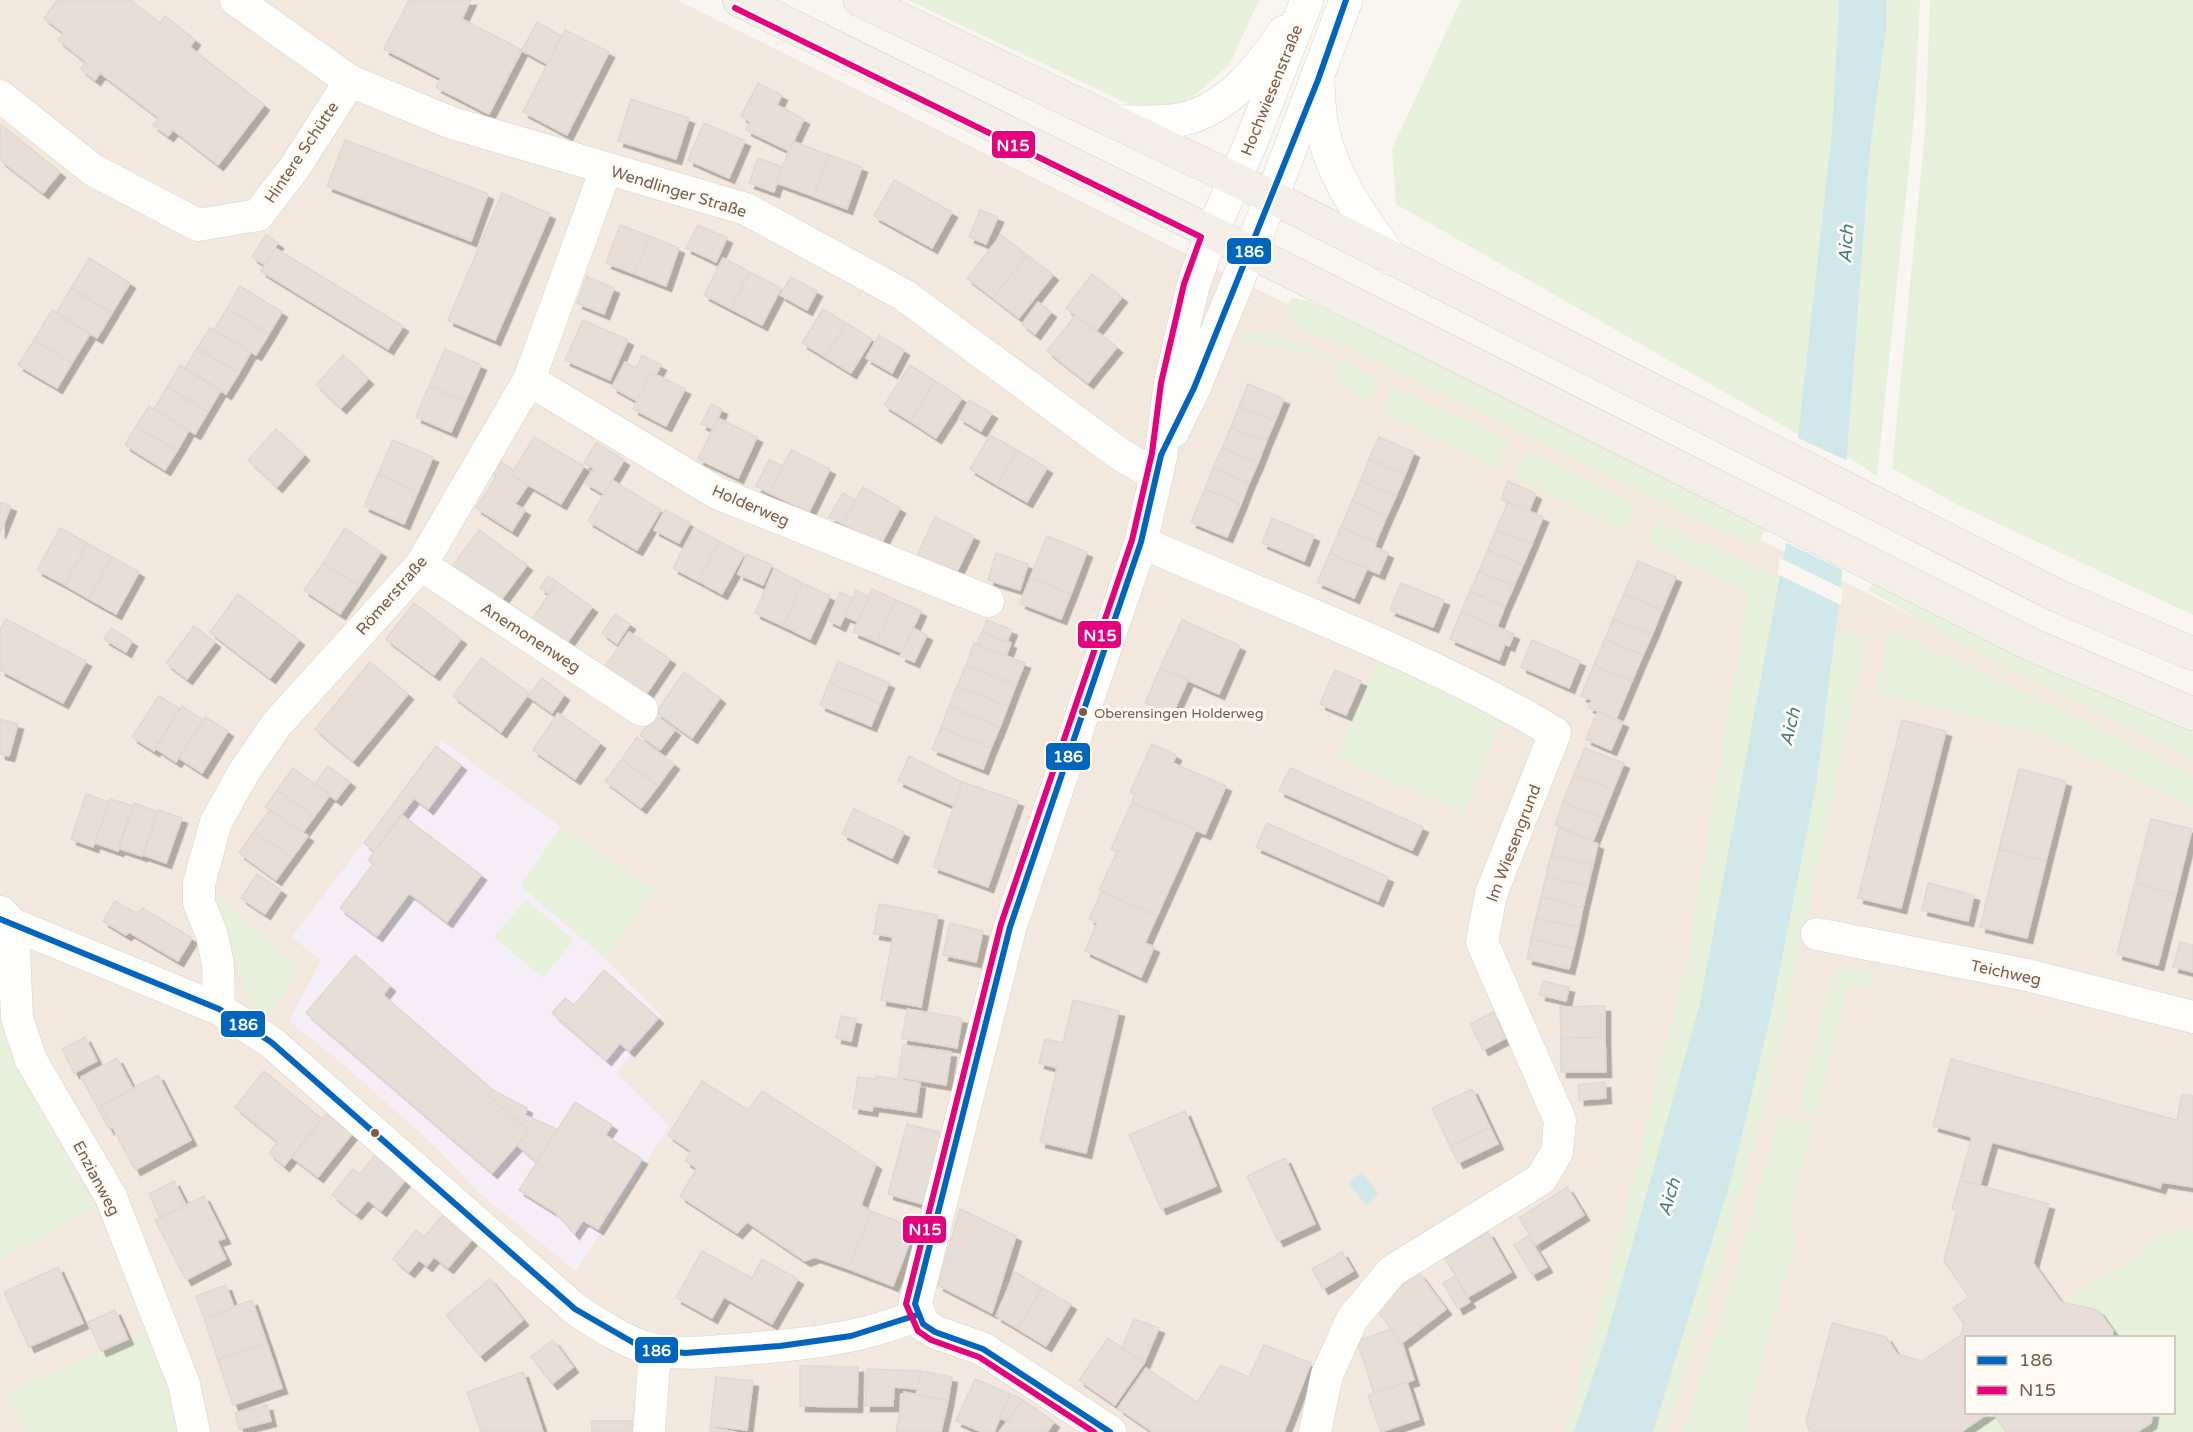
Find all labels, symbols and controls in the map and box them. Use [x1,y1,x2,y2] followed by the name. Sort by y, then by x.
[1237,22,1307,159] street label: Hochwiesenstraße
[260,98,343,207] street label: Hintere Schütte
[991,130,1036,159] line badge: N15
[997,136,1029,156] text: N15
[608,162,749,222] street label: Wendlinger Straße
[1834,223,1858,264] water label: Aich
[1226,237,1272,265] line badge: 186
[1234,242,1264,262] text: 186
[709,481,793,531] street label: Holderweg
[352,552,432,639] street label: Römerstraße
[477,598,584,678] street label: Anemonenweg
[1077,620,1122,649] line badge: N15
[1084,626,1116,646] text: N15
[1094,705,1264,722] place label: Oberensingen Holderweg
[1775,705,1805,748] water label: Aich
[1077,706,1089,718] marker: Oberensingen Holderweg
[1045,742,1091,771] line badge: 186
[1053,747,1083,767] text: 186
[1482,782,1546,905] street label: Im Wiesengrund
[1969,956,2043,990] street label: Teichweg
[220,1010,266,1038] line badge: 186
[228,1015,258,1035] text: 186
[369,1127,381,1139] unlabelled marker
[68,1138,124,1219] street label: Enzianweg
[1653,1174,1685,1219] water label: Aich
[902,1215,947,1244] line badge: N15
[909,1220,941,1240] text: N15
[634,1336,679,1364] line badge: 186
[1965,1336,2175,1414] legend
[641,1341,671,1361] text: 186
[2019,1349,2053,1371] text: 186
[2019,1379,2056,1401] text: N15

